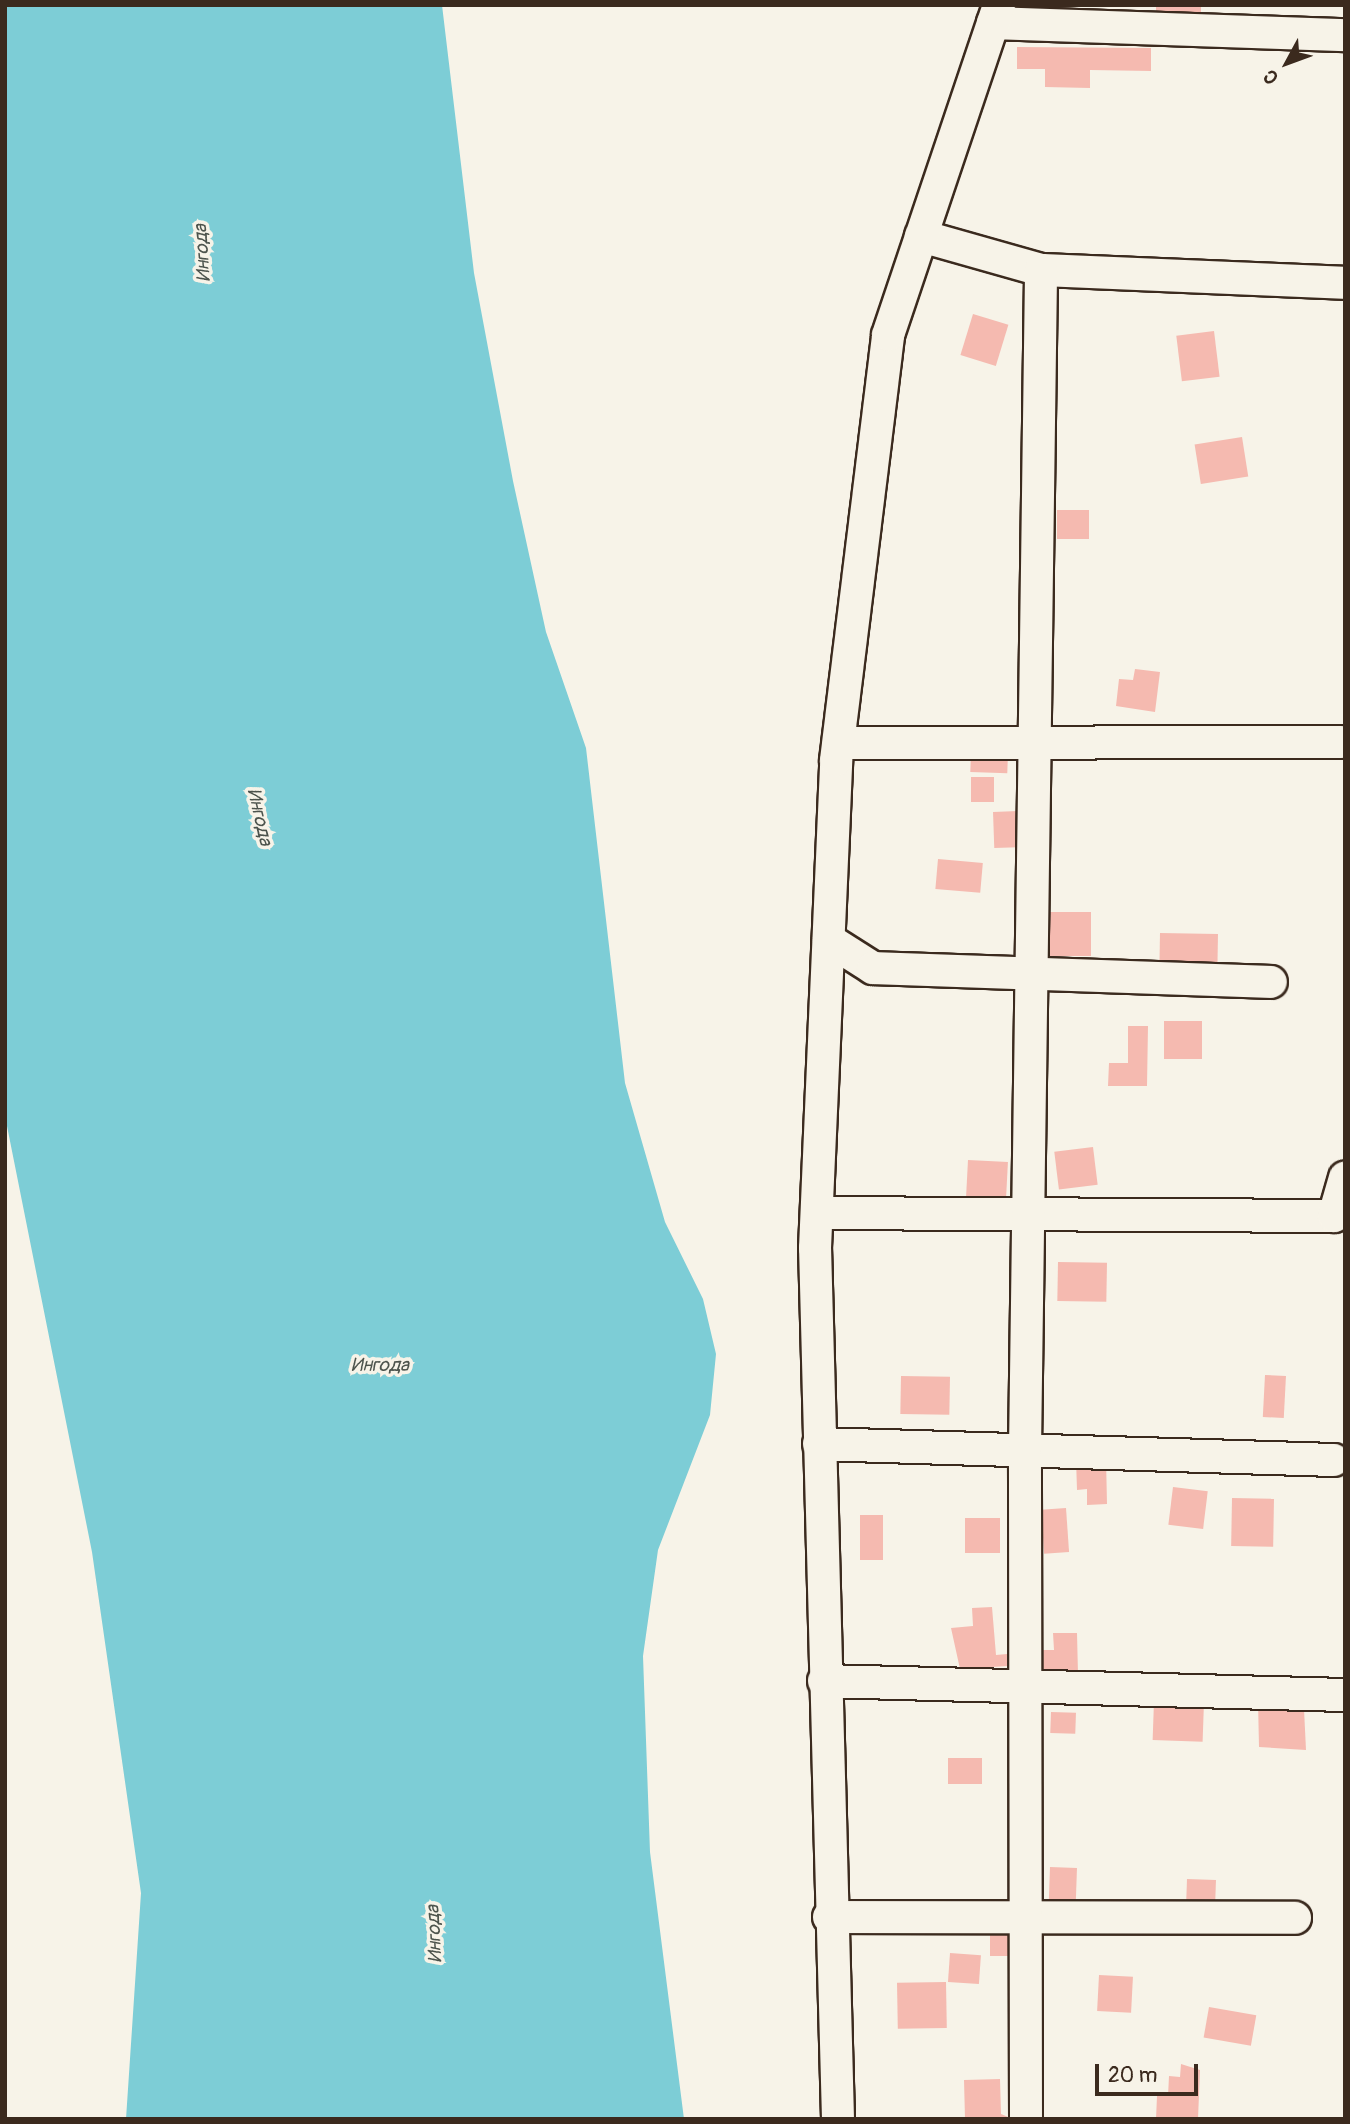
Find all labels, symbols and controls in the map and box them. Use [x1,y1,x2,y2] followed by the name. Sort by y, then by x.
[1252,28,1322,98] north arrow
[1258,64,1284,89] text: С
[190,223,216,283] water label: Ингода
[241,786,277,848] water label: Ингода
[351,1355,409,1377] water label: Ингода
[422,1905,448,1963] water label: Ингода
[1098,2050,1201,2094] scale bar
[1108,2062,1157,2089] text: 20 m

